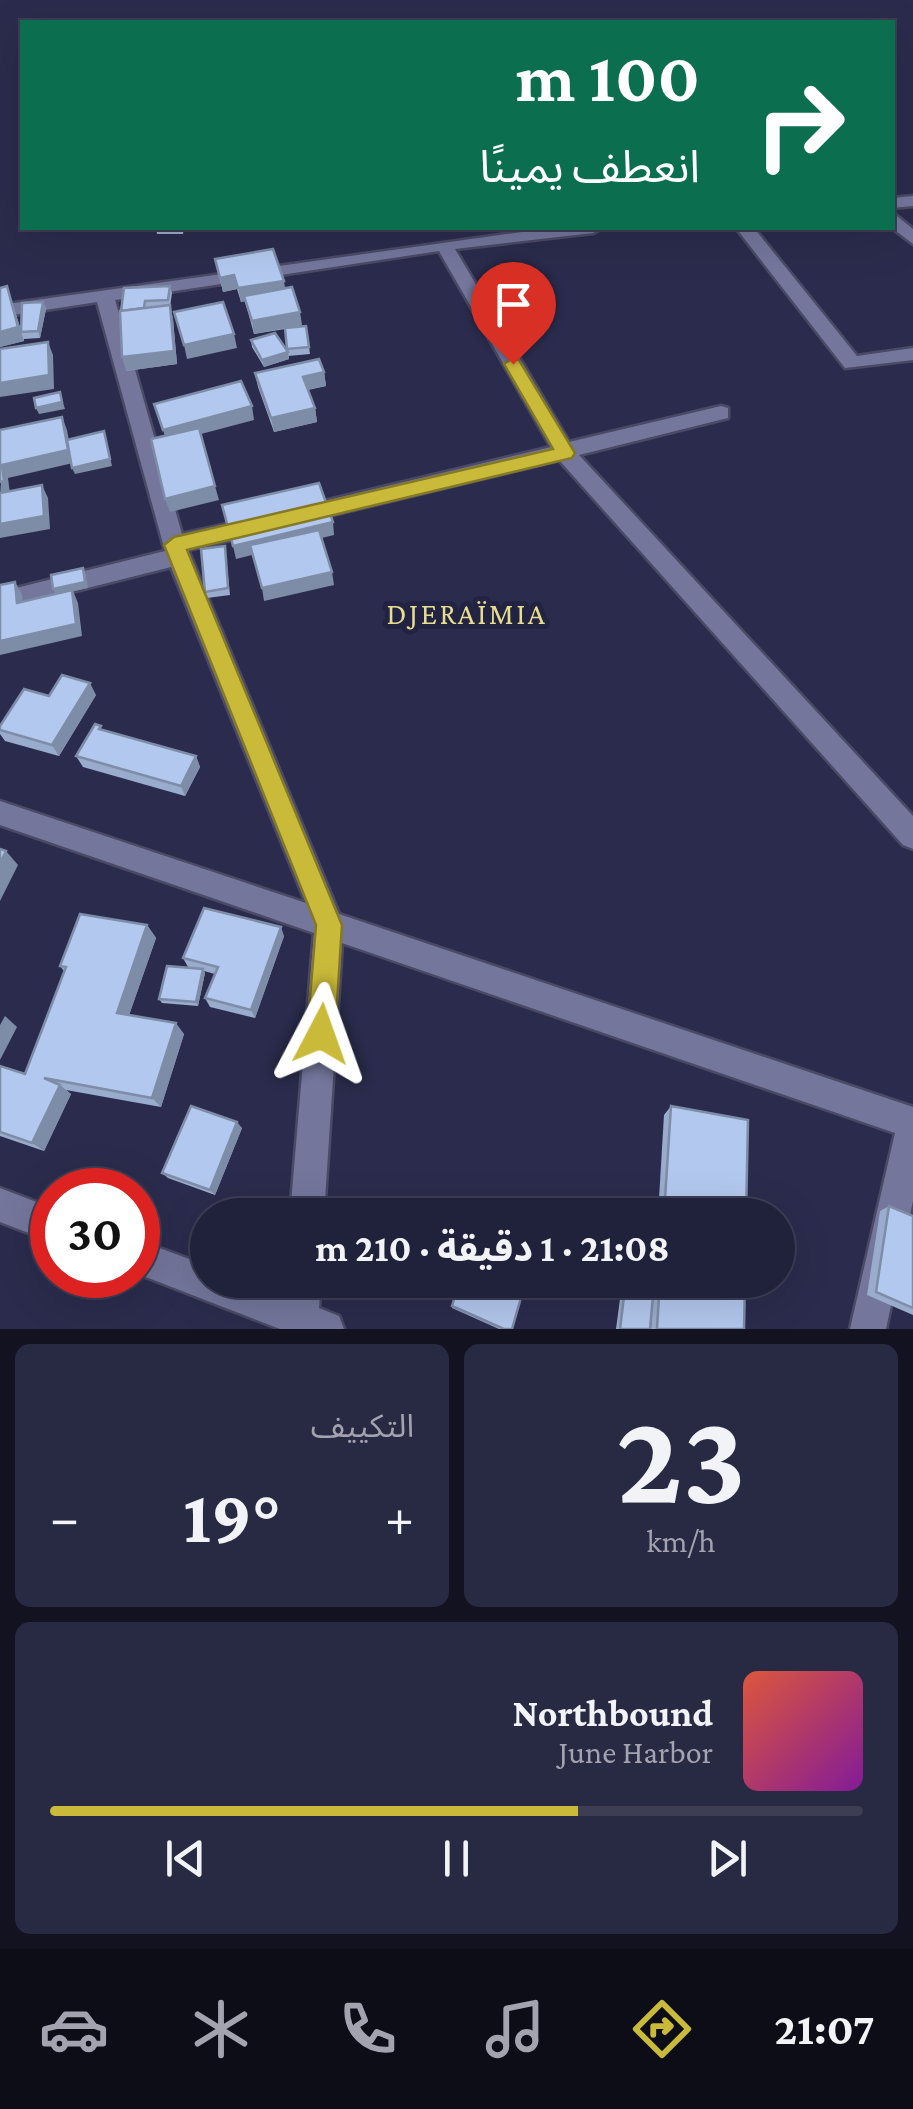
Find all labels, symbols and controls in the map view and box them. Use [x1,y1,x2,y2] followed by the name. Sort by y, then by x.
[516,38,700,116] text: 100 m
[735,60,865,190] icon: right
[479,142,700,192] text: انعطف يمينًا
[471,262,556,365] pin
[486,277,541,332] icon: arrive
[387,597,547,630] district label: DJERAÏMIA
[269,982,373,1086] position arrow
[30,1168,160,1298] speed limit sign: 30
[315,1227,670,1269] text: 21:08 · 1 دقيقة · 210 m
[616,1385,746,1530] text: 23
[311,1408,414,1444] text: التكييف
[183,1475,281,1558] text: 19°
[50,1487,79,1548] text: −
[385,1487,414,1548] text: +
[647,1523,716,1559] text: km/h
[512,1692,713,1734] text: Northbound
[558,1734,713,1770] text: June Harbor
[158,1831,213,1886] icon: previous
[429,1831,484,1886] icon: pause
[700,1831,755,1886] icon: next
[39,1994,109,2064] icon: car
[186,1994,256,2064] icon: climate
[333,1994,403,2064] icon: phone
[480,1994,550,2064] icon: music
[627,1994,697,2064] icon: directions
[774,2004,874,2054] text: 21:07

